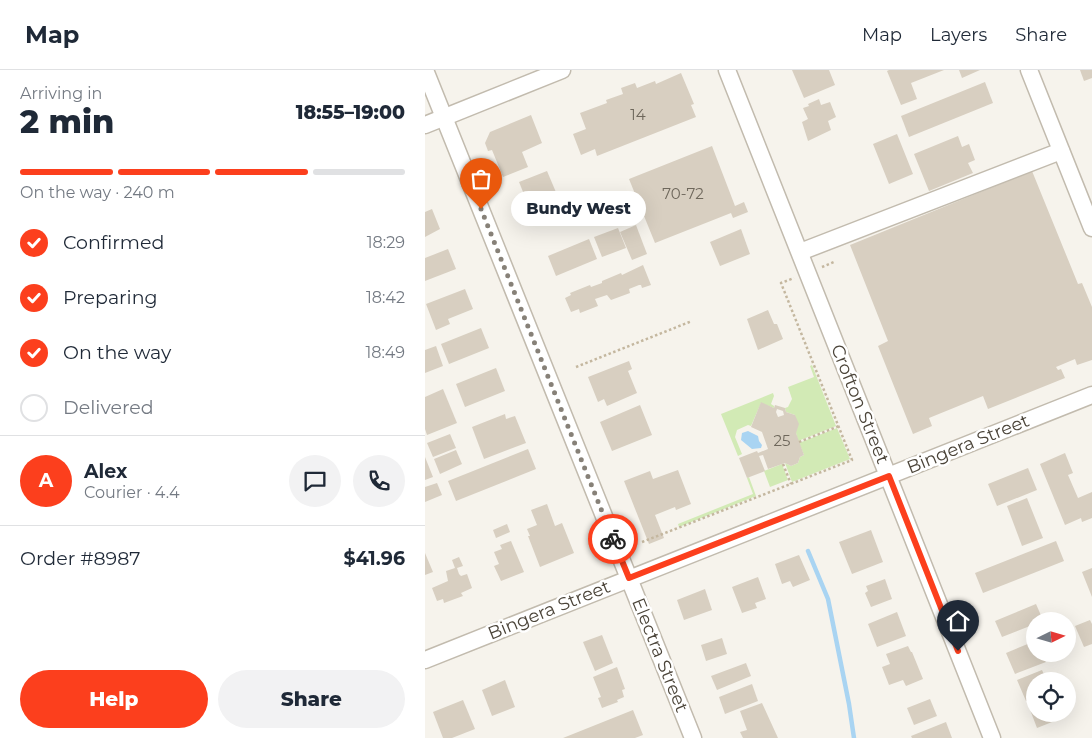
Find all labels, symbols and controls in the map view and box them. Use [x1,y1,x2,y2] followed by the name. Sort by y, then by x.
[25,20,79,49] text: Map
[862,24,902,46] text: Map
[930,24,987,46] text: Layers
[1015,24,1067,46] text: Share
[20,84,102,103] text: Arriving in
[296,101,405,124] text: 18:55–19:00
[20,102,114,141] text: 2 min
[630,105,646,124] house number: 14
[460,158,502,209] pin
[467,165,495,193] icon: bag
[20,183,175,202] text: On the way · 240 m
[662,184,704,203] house number: 70-72
[511,192,646,226] callout: Bundy West
[526,199,631,218] text: Bundy West
[20,229,48,257] icon: check
[63,231,164,254] text: Confirmed
[367,233,405,252] text: 18:29
[20,284,48,312] icon: check
[63,286,158,309] text: Preparing
[366,288,405,307] text: 18:42
[20,339,48,367] icon: check
[63,341,171,364] text: On the way
[826,341,894,467] street label: Crofton Street
[365,343,405,362] text: 18:49
[63,396,154,419] text: Delivered
[904,409,1032,479] street label: Bingera Street
[773,431,791,450] house number: 25
[289,455,341,507] button: chat
[353,455,405,507] button: phone
[84,460,127,483] text: Alex
[39,469,53,492] text: A
[84,483,180,502] text: Courier · 4.4
[588,514,638,564] courier
[599,525,627,553] icon: bike
[20,547,141,570] text: Order #8987
[343,547,405,570] text: $41.96
[485,575,613,645] street label: Bingera Street
[627,595,693,715] street label: Electra Street
[937,600,979,651] pin
[944,607,972,635] icon: home
[1026,612,1076,662] north arrow
[1026,612,1076,722] map controls
[20,670,208,728] button: Help
[218,670,405,728] button: Share
[1026,672,1076,722] button: locate

